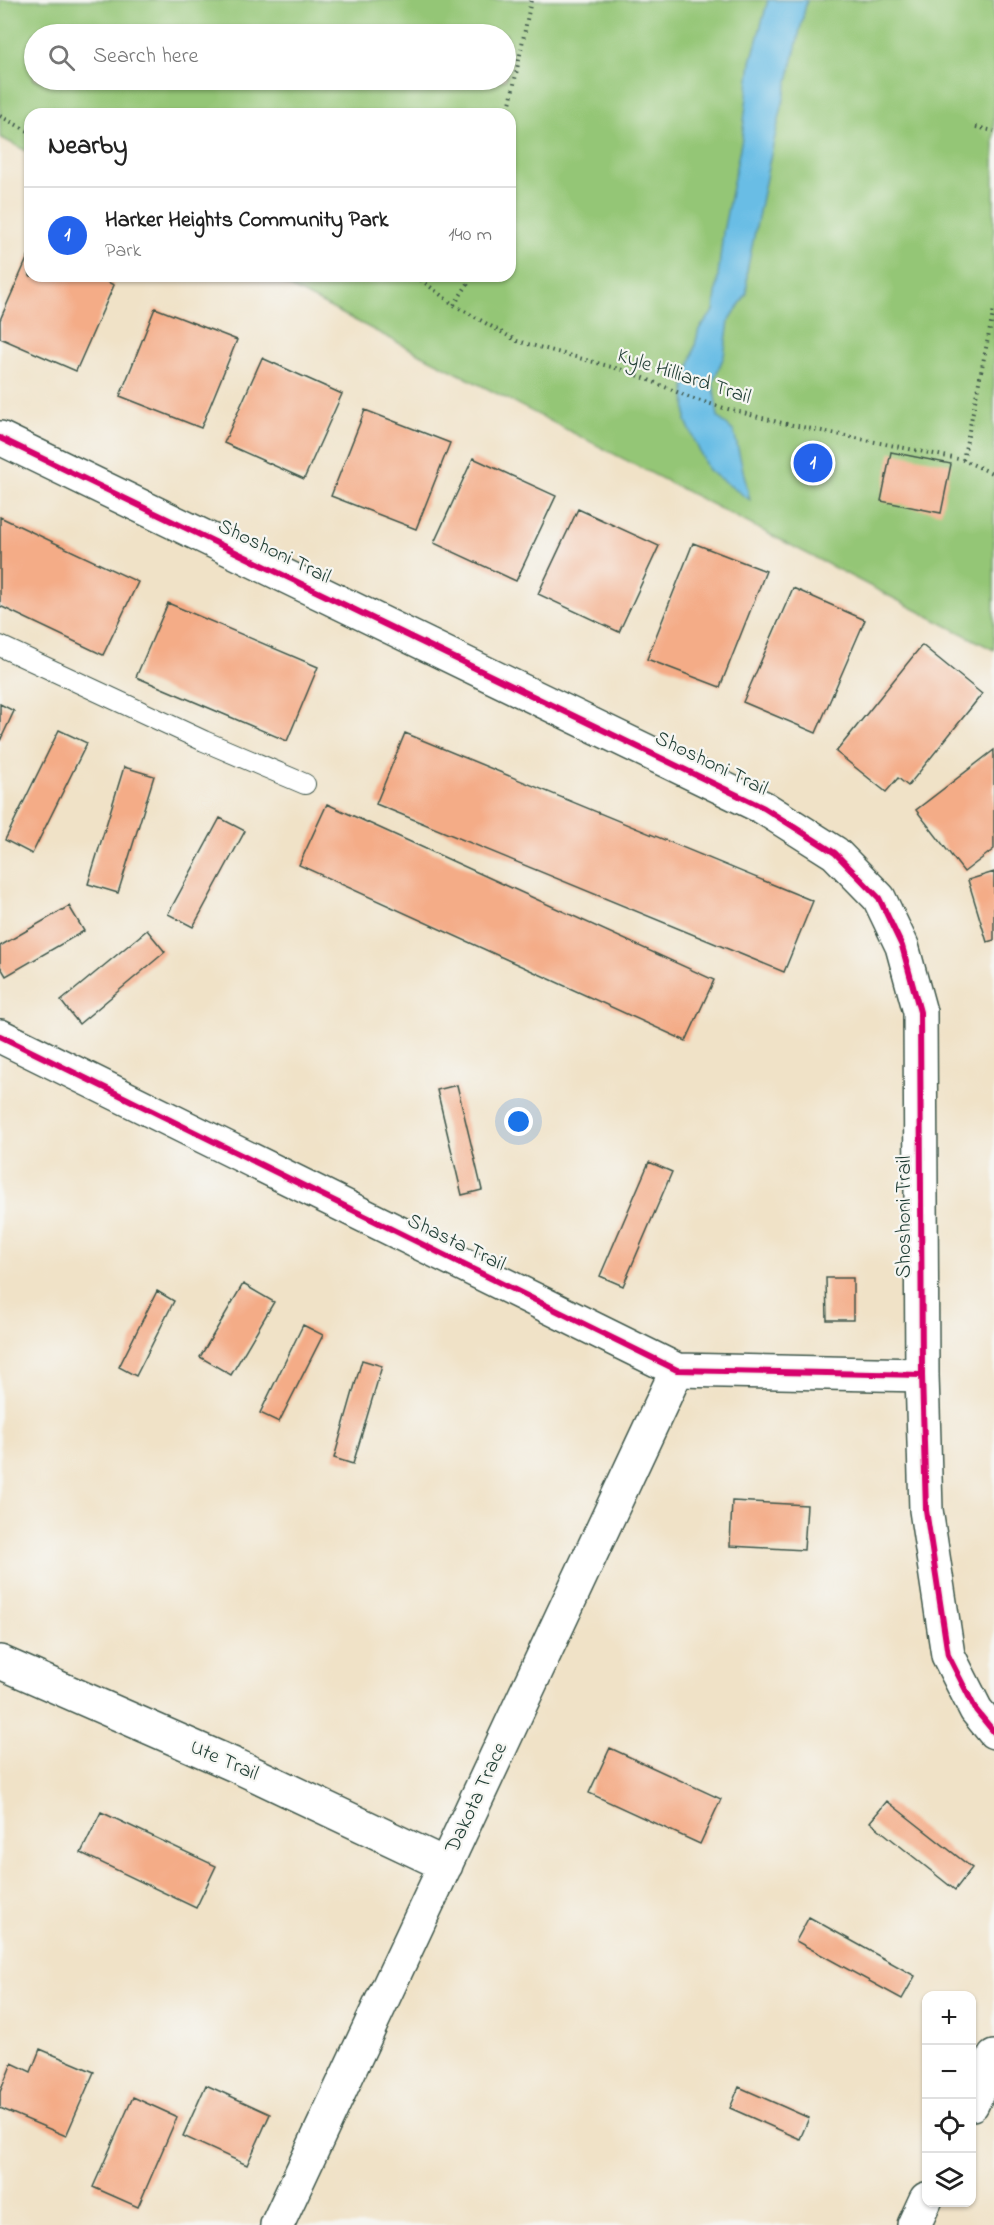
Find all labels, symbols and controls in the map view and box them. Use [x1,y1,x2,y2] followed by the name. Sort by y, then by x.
[24,24,516,90] search box
[45,41,78,74] icon: search
[93,41,198,73] text: Search here
[48,128,127,166] text: Nearby
[105,205,388,237] text: Harker Heights Community Park
[64,221,71,250] text: 1
[448,221,492,250] text: 140 m
[105,237,141,266] text: Park
[613,341,755,415] street label: Kyle Hilliard Trail
[794,440,832,486] pin: 1
[212,512,336,592] street label: Shoshoni Trail
[649,724,773,804] street label: Shoshoni Trail
[504,1107,533,1136] your location
[890,1156,920,1278] street label: Shoshoni Trail
[402,1206,510,1280] street label: Shasta Trail
[185,1733,263,1789] street label: Ute Trail
[438,1737,516,1859] street label: Dakota Trace
[922,1991,976,2207] map controls
[922,1991,976,2045] button: +
[922,2045,976,2099] button: −
[922,2099,976,2153] button: locate
[922,2153,976,2207] button: layers

